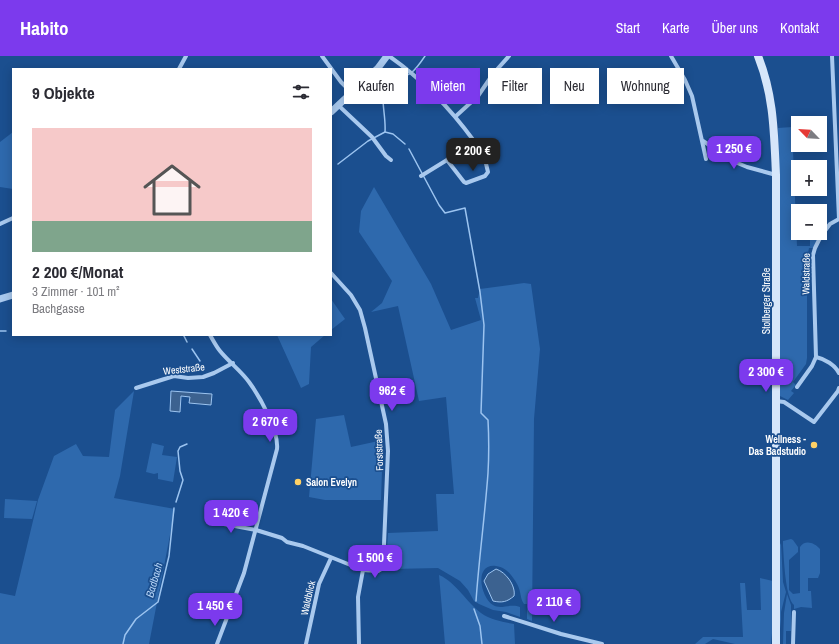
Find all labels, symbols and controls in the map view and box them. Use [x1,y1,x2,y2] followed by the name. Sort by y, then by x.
[20,15,68,41] text: Habito
[616,19,640,37] text: Start
[662,19,689,37] text: Karte
[711,19,758,37] text: Über uns
[780,19,819,37] text: Kontakt
[344,68,408,104] chip: Kaufen
[416,68,480,104] chip: Mieten
[488,68,542,104] chip: Filter
[550,68,599,104] chip: Neu
[607,68,684,104] chip: Wohnung
[32,81,95,104] text: 9 Objekte
[290,81,312,103] icon: filters
[791,116,827,152] north arrow
[791,116,827,240] map controls
[697,136,771,170] pin: 1 250 €
[436,138,510,172] pin: 2 200 €
[716,140,752,157] text: 1 250 €
[455,142,491,159] text: 2 200 €
[136,154,208,226] icon: home
[791,160,827,196] button: +
[791,204,827,240] button: −
[799,253,813,295] street label: Waldstraße
[32,260,123,283] text: 2 200 €/Monat
[760,267,773,334] street label: Stollberger Straße
[32,283,120,300] text: 3 Zimmer · 101 m²
[32,300,85,317] text: Bachgasse
[729,359,803,393] pin: 2 300 €
[163,360,206,378] street label: Weststraße
[748,363,784,380] text: 2 300 €
[364,378,420,412] pin: 962 €
[379,382,405,399] text: 962 €
[233,409,307,443] pin: 2 670 €
[252,413,288,430] text: 2 670 €
[372,429,386,471] street label: Forststraße
[749,433,806,458] place label: Wellness - Das Badstudio
[809,440,819,450] marker: Wellness - Das Badstudio
[306,476,357,489] place label: Salon Evelyn
[293,477,303,487] marker: Salon Evelyn
[194,500,268,534] pin: 1 420 €
[213,504,249,521] text: 1 420 €
[338,545,412,579] pin: 1 500 €
[357,549,393,566] text: 1 500 €
[142,561,166,599] water label: Badbach
[298,578,318,617] street label: Waldblick
[517,589,591,623] pin: 2 110 €
[178,593,252,627] pin: 1 450 €
[537,593,571,610] text: 2 110 €
[197,597,233,614] text: 1 450 €

